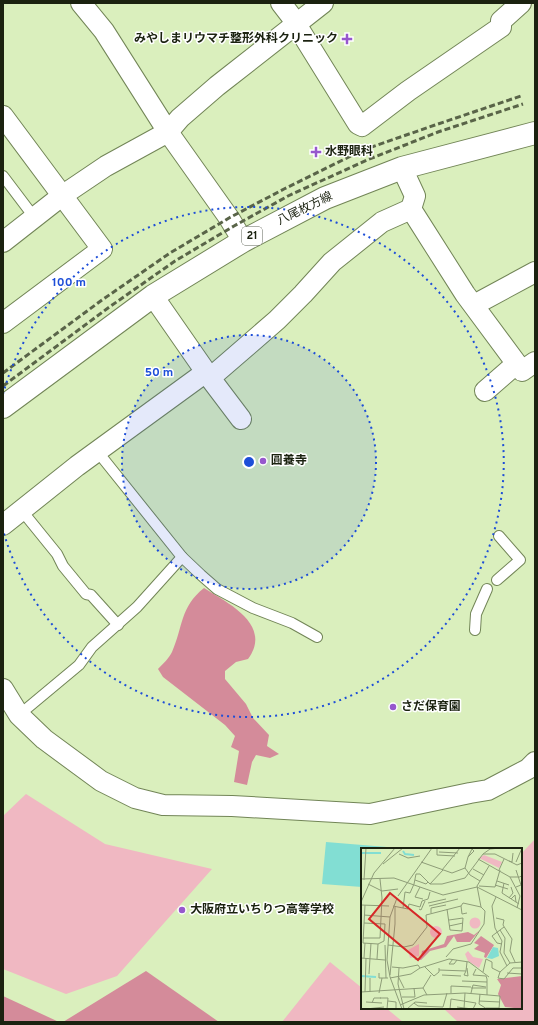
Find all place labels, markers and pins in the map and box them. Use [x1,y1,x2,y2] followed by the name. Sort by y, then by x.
[134,31,338,47] place label: みやしまリウマチ整形外科クリニック
[341,33,353,45] marker: みやしまリウマチ整形外科クリニック
[325,144,373,160] place label: 水野眼科
[310,146,322,158] marker: 水野眼科
[271,453,307,469] place label: 圓養寺
[242,455,256,469] centre of rings
[258,456,268,466] marker: 圓養寺
[401,699,461,715] place label: さだ保育園
[388,702,398,712] marker: さだ保育園
[190,902,334,918] place label: 大阪府立いちりつ高等学校
[177,905,187,915] marker: 大阪府立いちりつ高等学校

